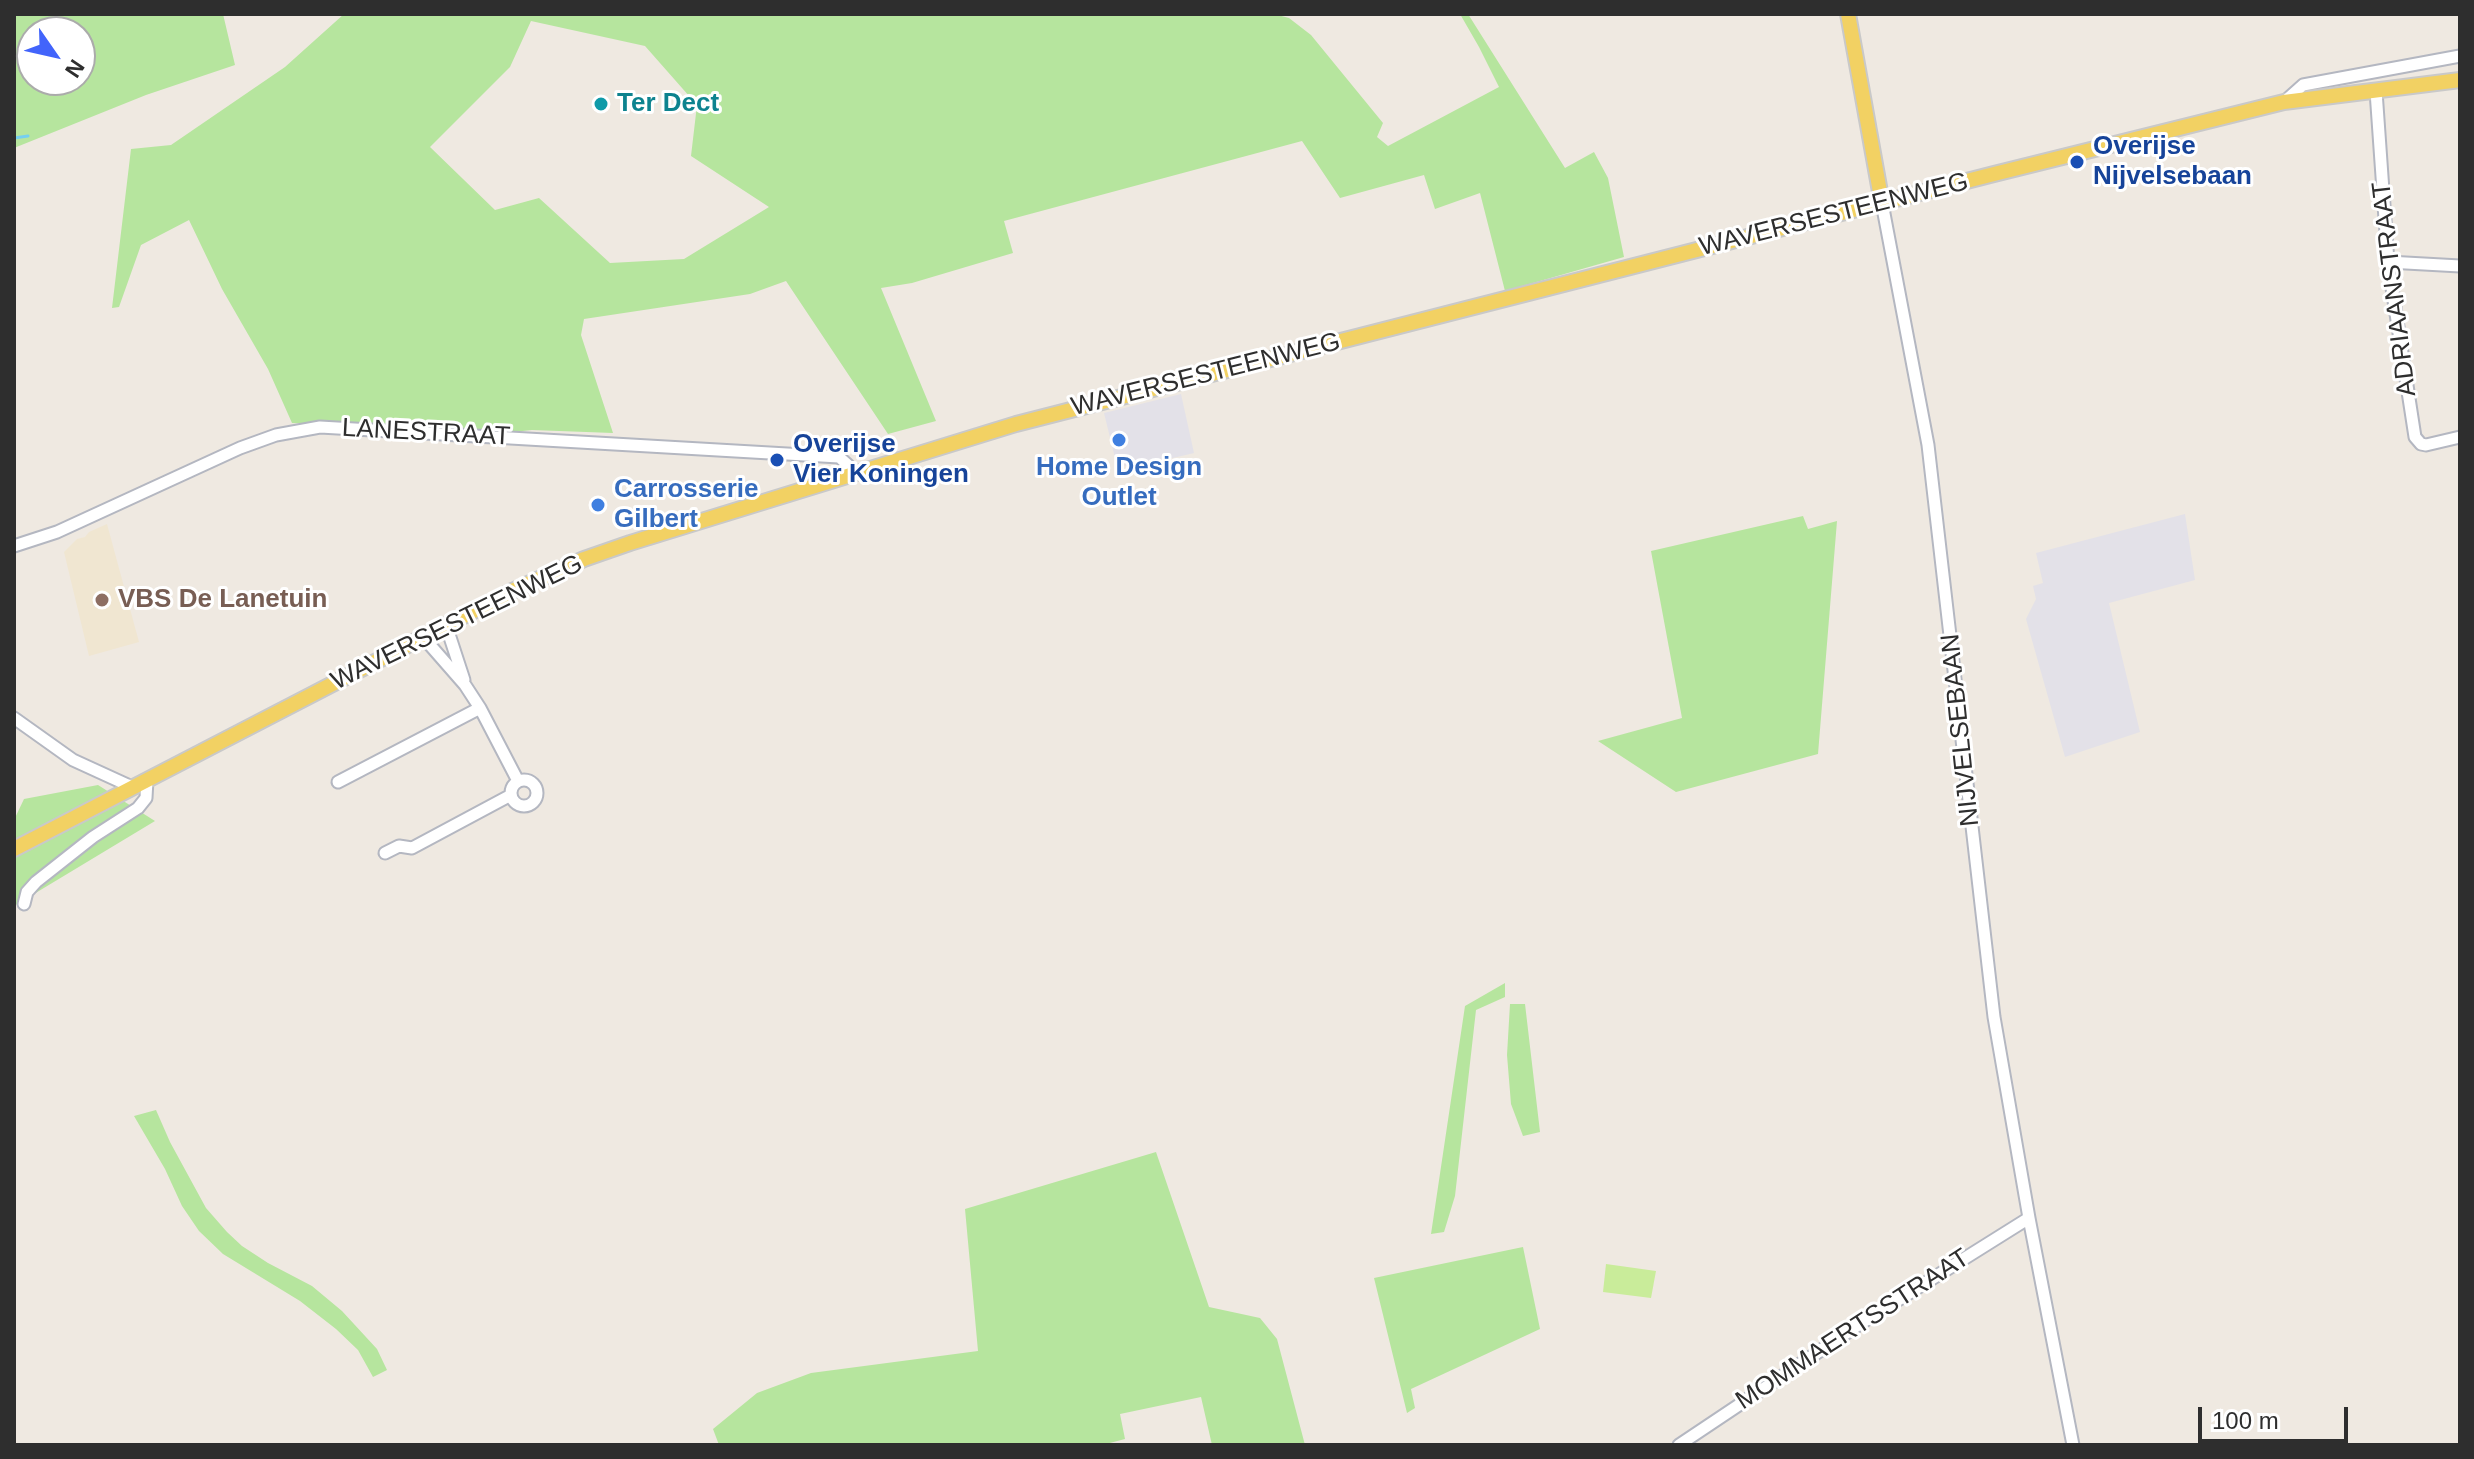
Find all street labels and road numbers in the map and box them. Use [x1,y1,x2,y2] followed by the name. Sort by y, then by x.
[1696,166,1972,264] street label: WAVERSESTEENWEG
[2366,180,2424,398] street label: ADRIAANSTRAAT
[1068,326,1344,424] street label: WAVERSESTEENWEG
[341,413,511,453] street label: LANESTRAAT
[326,549,588,697] street label: WAVERSESTEENWEG
[1935,632,1987,828] street label: NIJVELSEBAAN
[1730,1243,1976,1417] street label: MOMMAERTSSTRAAT

